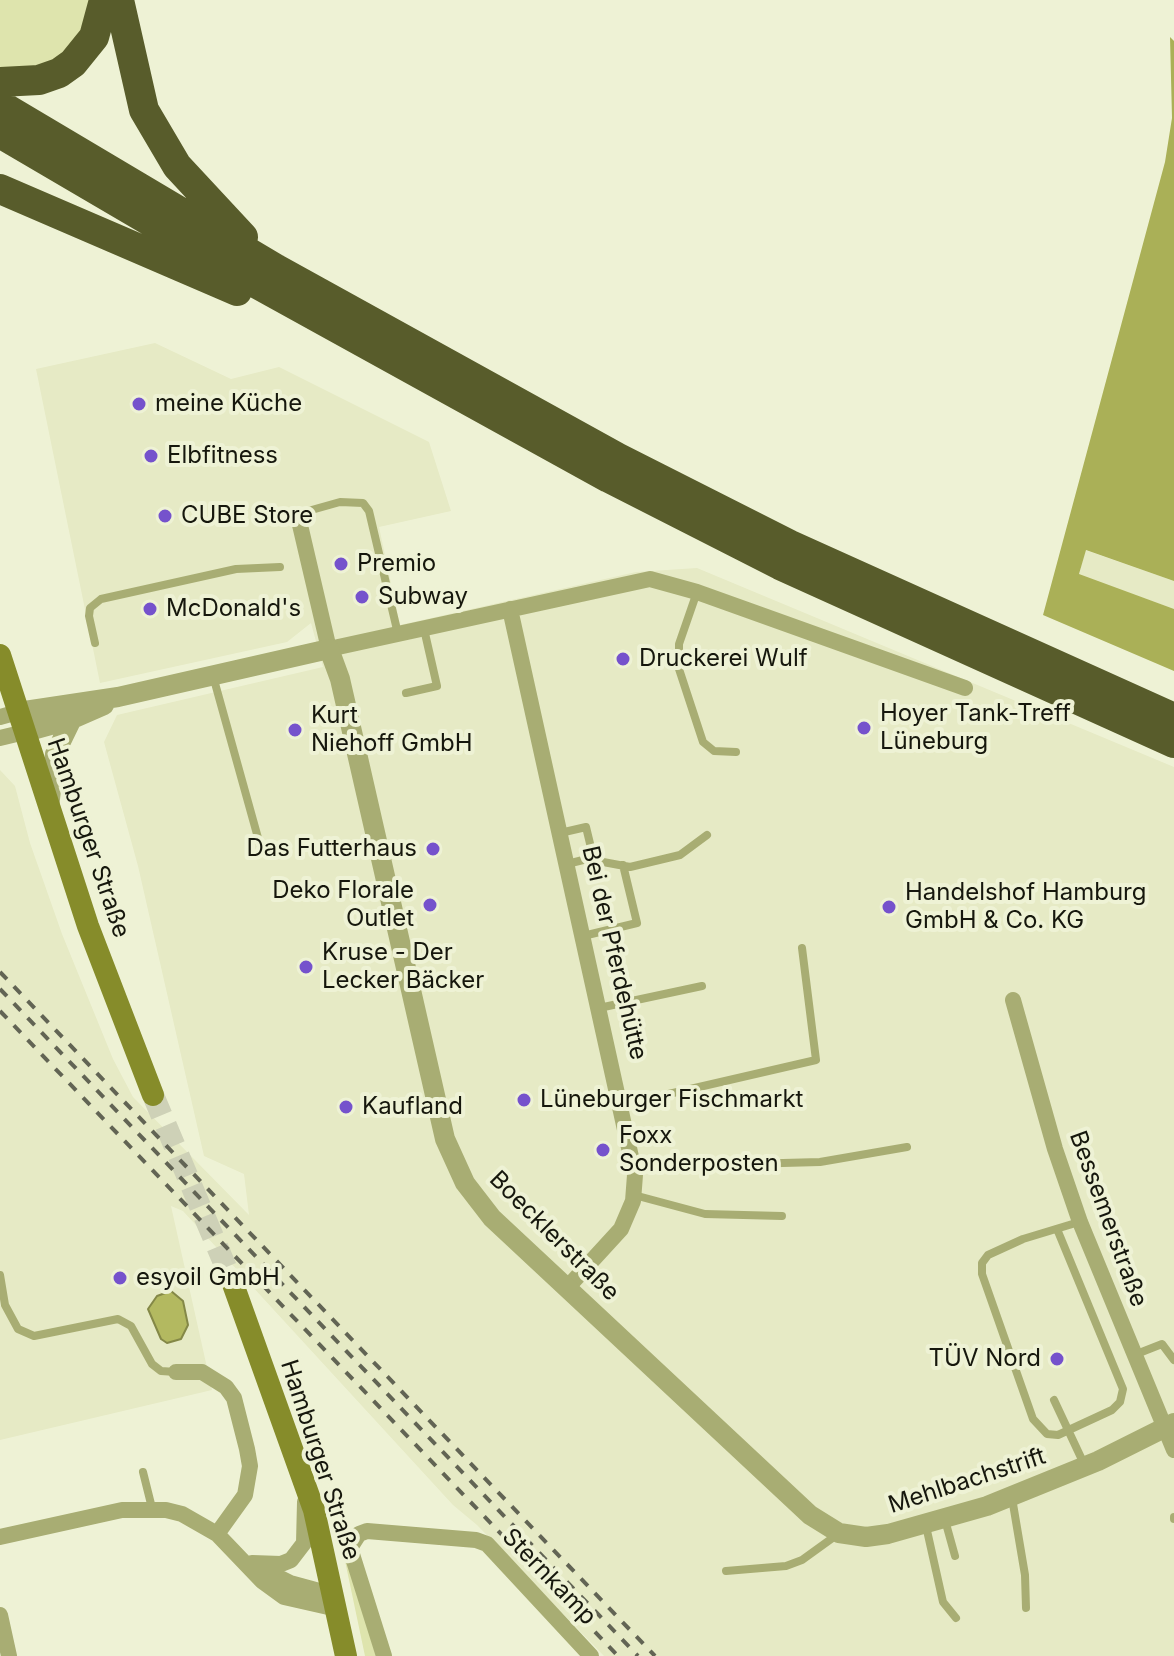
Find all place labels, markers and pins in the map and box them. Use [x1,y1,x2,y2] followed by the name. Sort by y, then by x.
[155,390,302,418] place label: meine Küche
[130,395,148,413] marker: meine Küche
[167,442,278,470] place label: Elbfitness
[142,447,160,465] marker: Elbfitness
[181,502,313,530] place label: CUBE Store
[156,507,174,525] marker: CUBE Store
[357,550,436,578] place label: Premio
[332,555,350,573] marker: Premio
[378,583,468,611] place label: Subway
[353,588,371,606] marker: Subway
[166,595,301,623] place label: McDonald's
[141,600,159,618] marker: McDonald's
[639,645,808,673] place label: Druckerei Wulf
[614,650,632,668] marker: Druckerei Wulf
[880,700,1071,756] place label: Hoyer Tank-Treff Lüneburg
[311,702,473,758] place label: Kurt Niehoff GmbH
[855,719,873,737] marker: Hoyer Tank-Treff Lüneburg
[286,721,304,739] marker: Kurt Niehoff GmbH
[246,835,417,863] place label: Das Futterhaus
[424,840,442,858] marker: Das Futterhaus
[272,877,414,933] place label: Deko Florale Outlet
[905,879,1146,935] place label: Handelshof Hamburg GmbH & Co. KG
[421,896,439,914] marker: Deko Florale Outlet
[880,898,898,916] marker: Handelshof Hamburg GmbH & Co. KG
[322,939,484,995] place label: Kruse - Der Lecker Bäcker
[297,958,315,976] marker: Kruse - Der Lecker Bäcker
[540,1086,803,1114] place label: Lüneburger Fischmarkt
[515,1091,533,1109] marker: Lüneburger Fischmarkt
[362,1093,463,1121] place label: Kaufland
[337,1098,355,1116] marker: Kaufland
[619,1122,779,1178] place label: Foxx Sonderposten
[594,1141,612,1159] marker: Foxx Sonderposten
[136,1264,280,1292] place label: esyoil GmbH
[111,1269,129,1287] marker: esyoil GmbH
[929,1345,1041,1373] place label: TÜV Nord
[1048,1350,1066,1368] marker: TÜV Nord

